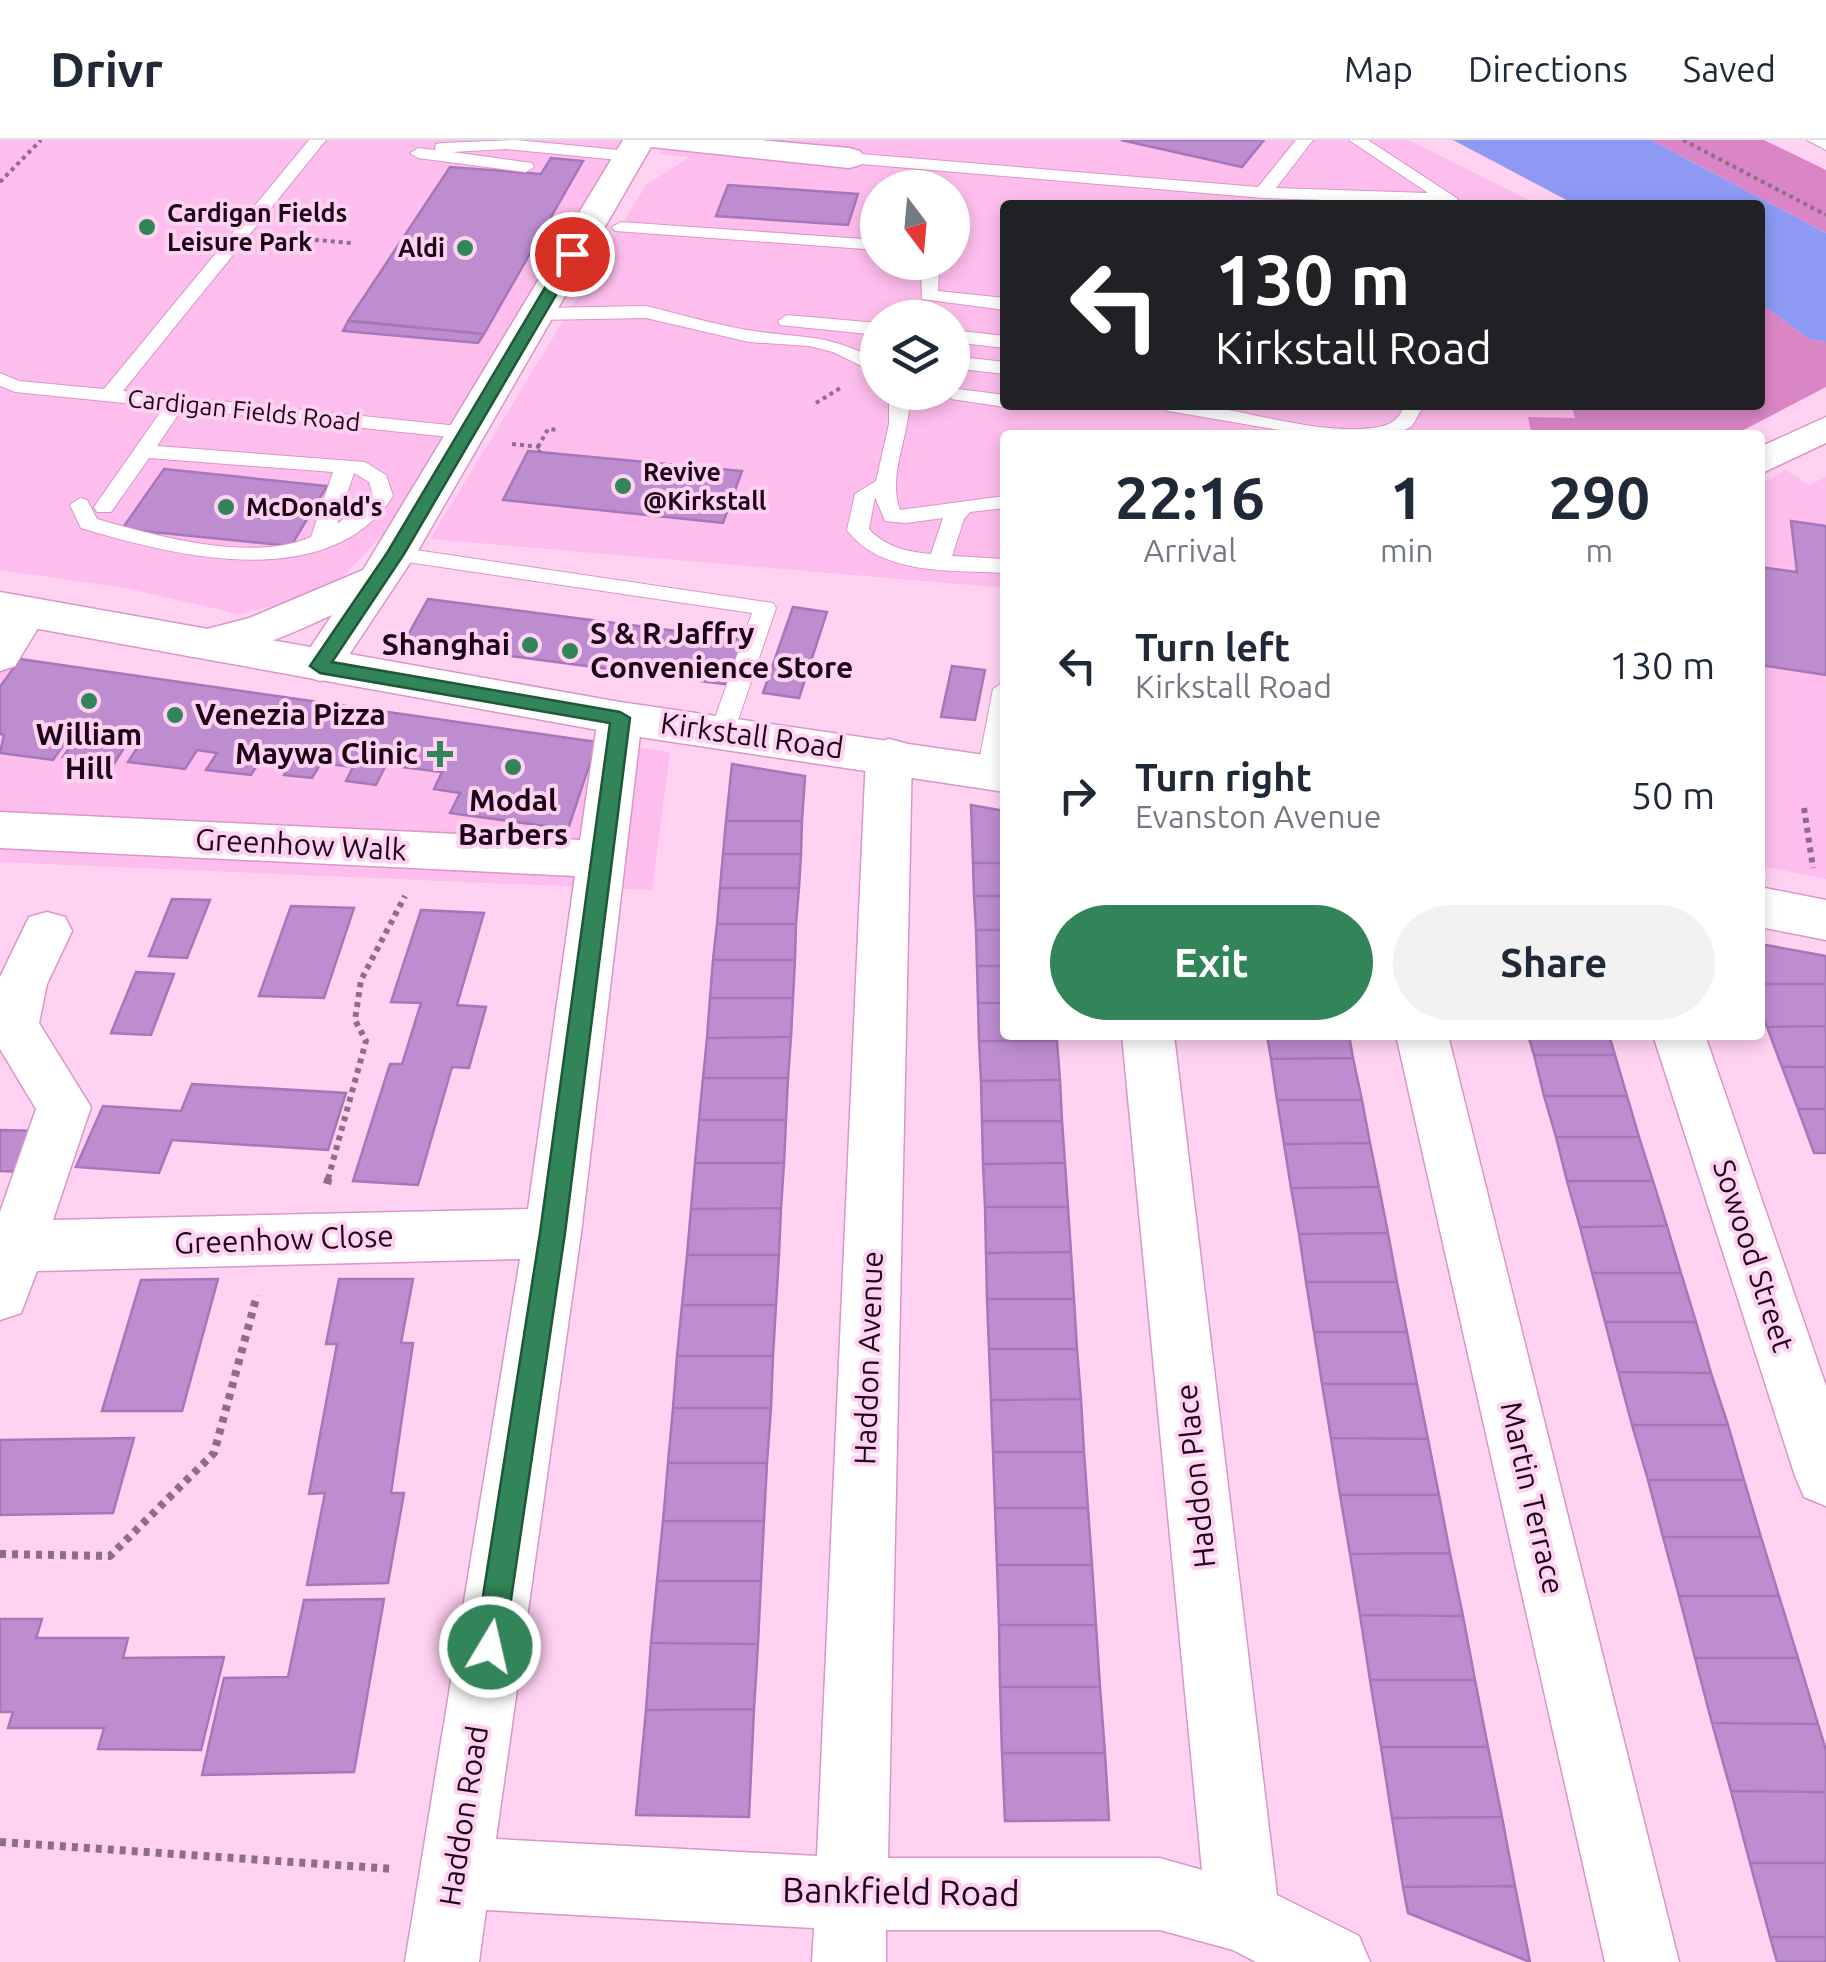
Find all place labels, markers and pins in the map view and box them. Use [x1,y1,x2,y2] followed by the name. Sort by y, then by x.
[167,199,347,256] place label: Cardigan Fields Leisure Park
[530,212,615,297] pin
[136,216,158,238] marker: Cardigan Fields Leisure Park
[398,234,445,262] place label: Aldi
[454,237,476,259] marker: Aldi
[643,458,767,515] place label: Revive @Kirkstall
[612,475,634,497] marker: Revive @Kirkstall
[246,493,383,521] place label: McDonald's
[215,496,237,518] marker: McDonald's
[590,616,853,684] place label: S & R Jaffry Convenience Store
[382,627,510,661] place label: Shanghai
[519,634,541,656] marker: Shanghai
[559,640,581,662] marker: S & R Jaffry Convenience Store
[78,690,100,712] marker: William Hill
[195,697,386,731] place label: Venezia Pizza
[164,704,186,726] marker: Venezia Pizza
[36,717,142,785] place label: William Hill
[235,736,418,770] place label: Maywa Clinic
[427,741,453,767] marker: Maywa Clinic
[502,756,524,778] marker: Modal Barbers
[458,783,568,851] place label: Modal Barbers

